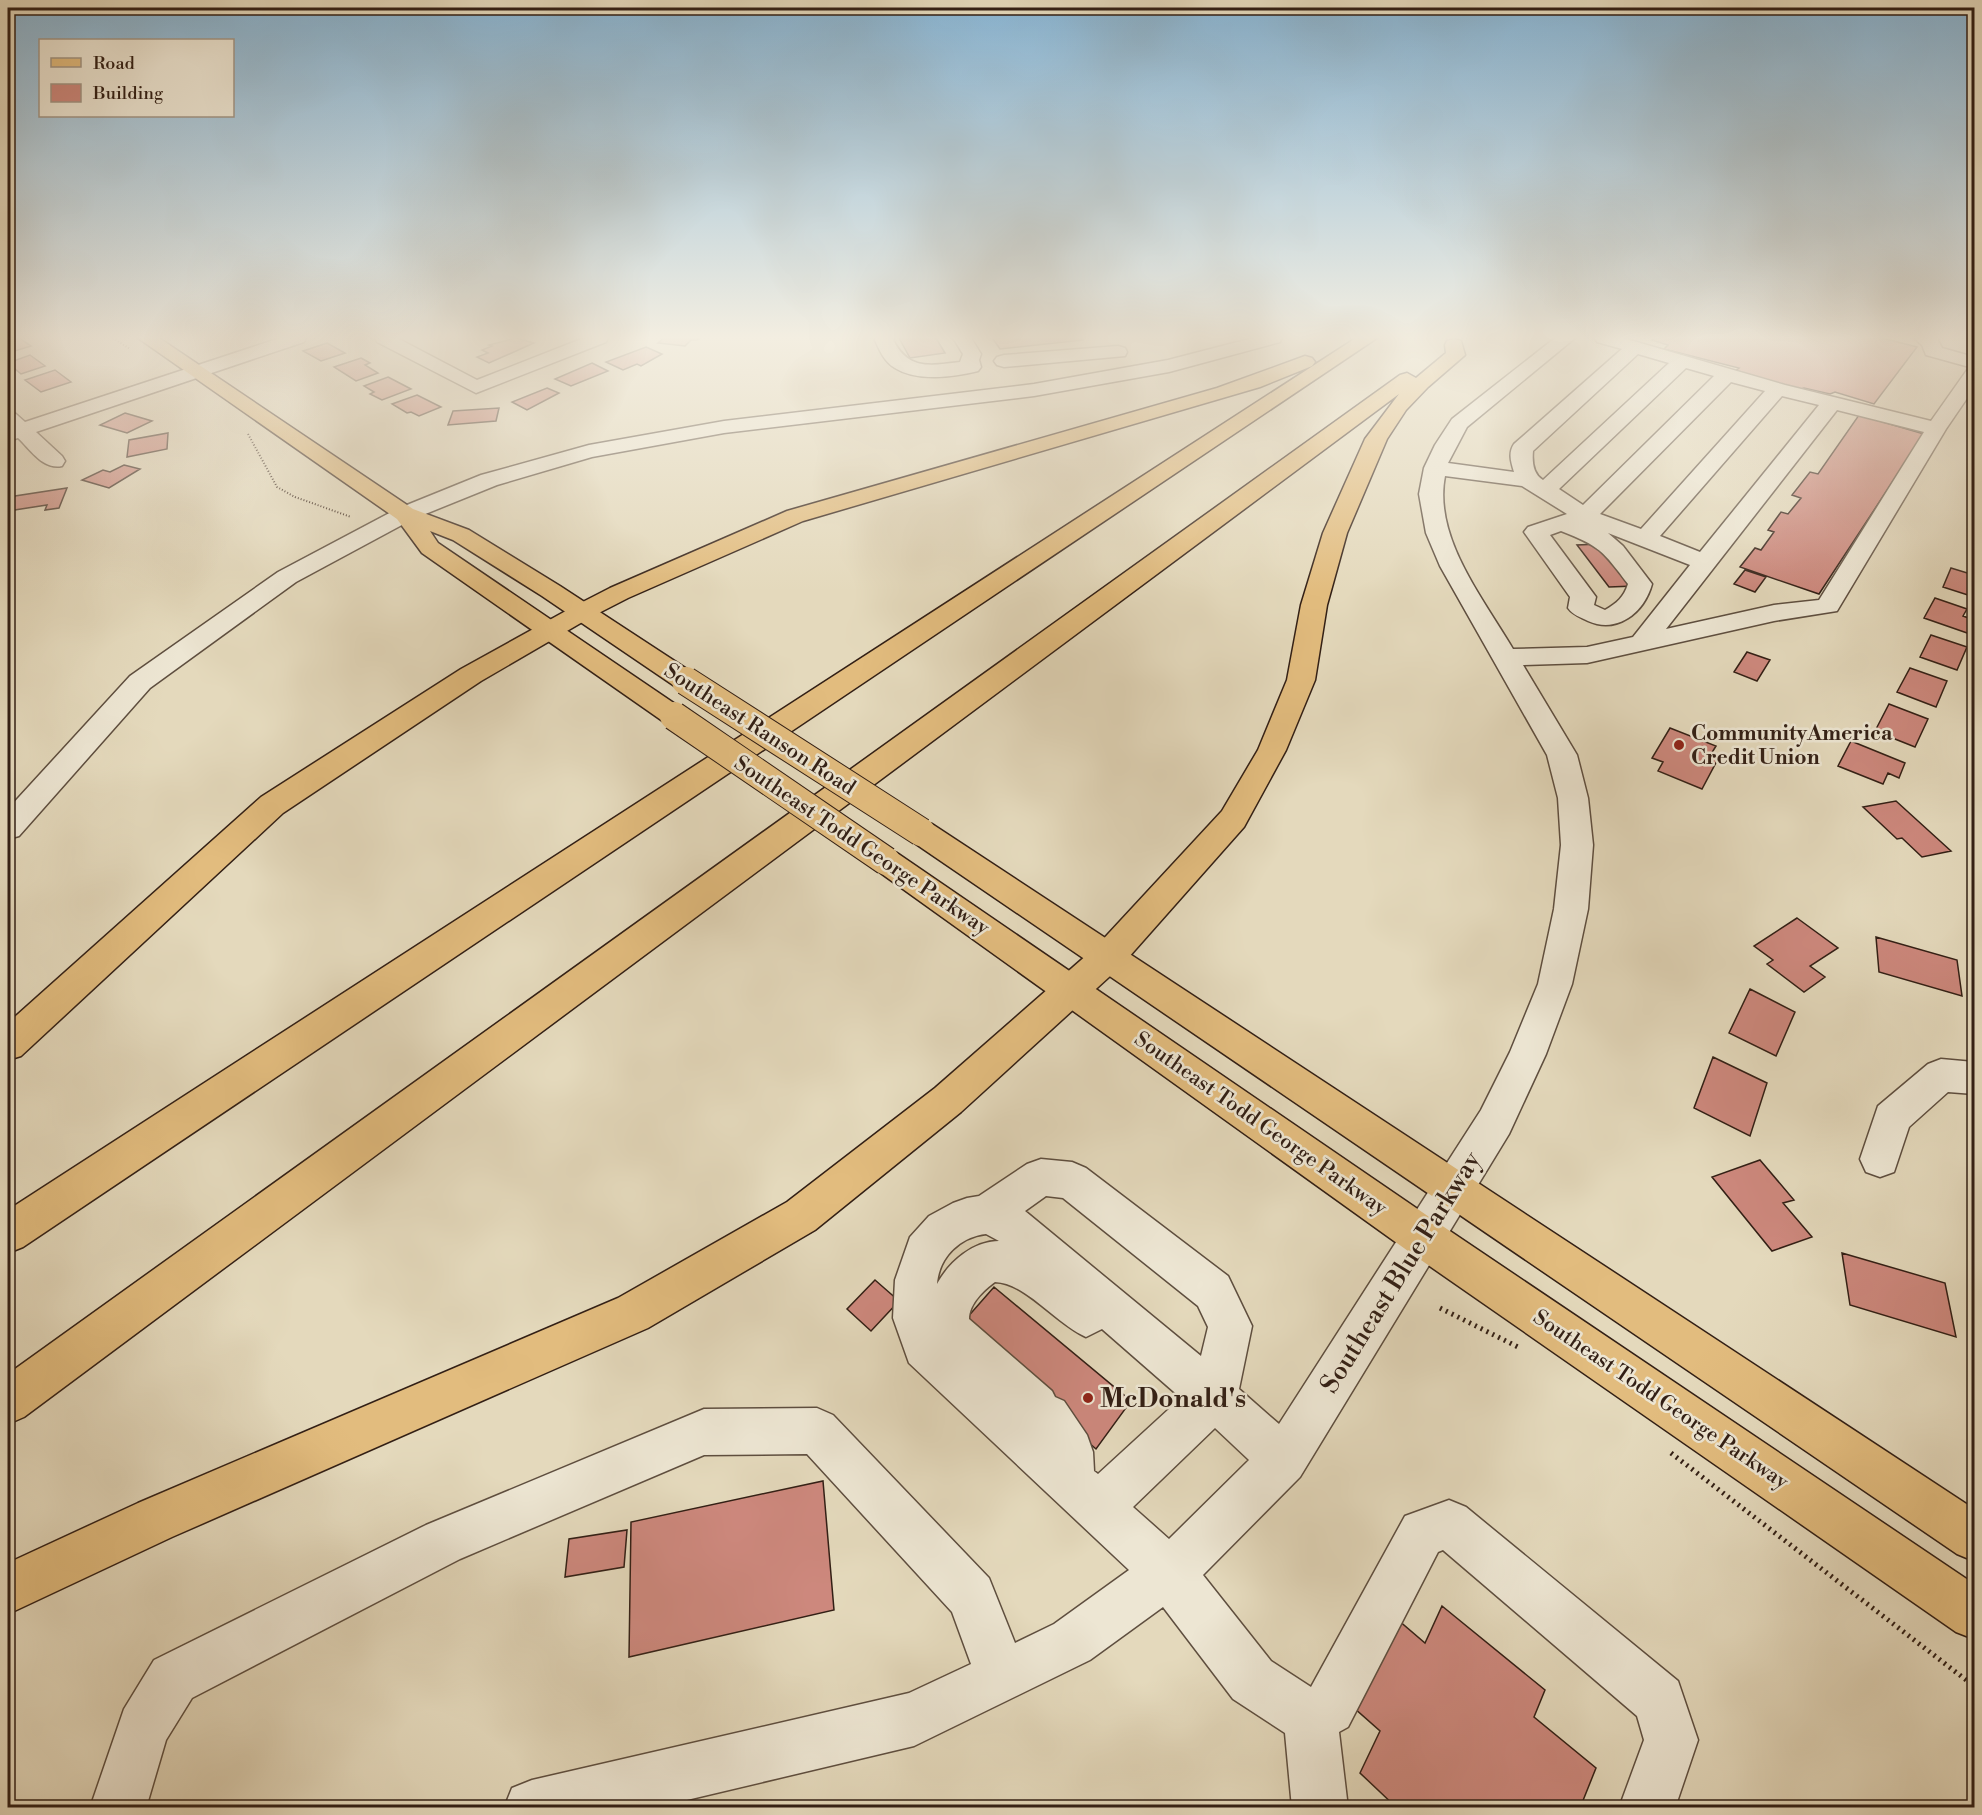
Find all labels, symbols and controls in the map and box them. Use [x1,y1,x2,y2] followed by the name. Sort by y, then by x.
[39,39,234,117] legend
[93,52,136,75] text: Road
[92,82,164,105] text: Building
[659,658,860,802] street label: Southeast Ranson Road
[1691,721,1893,771] place label: CommunityAmerica Credit Union
[1672,738,1686,752] marker: CommunityAmerica Credit Union
[729,750,995,942] street label: Southeast Todd George Parkway
[1129,1026,1392,1222] street label: Southeast Todd George Parkway
[1313,1146,1488,1399] street label: Southeast Blue Parkway
[1528,1304,1794,1496] street label: Southeast Todd George Parkway
[1100,1383,1246,1415] place label: McDonald's
[1081,1391,1095,1405] marker: McDonald's

